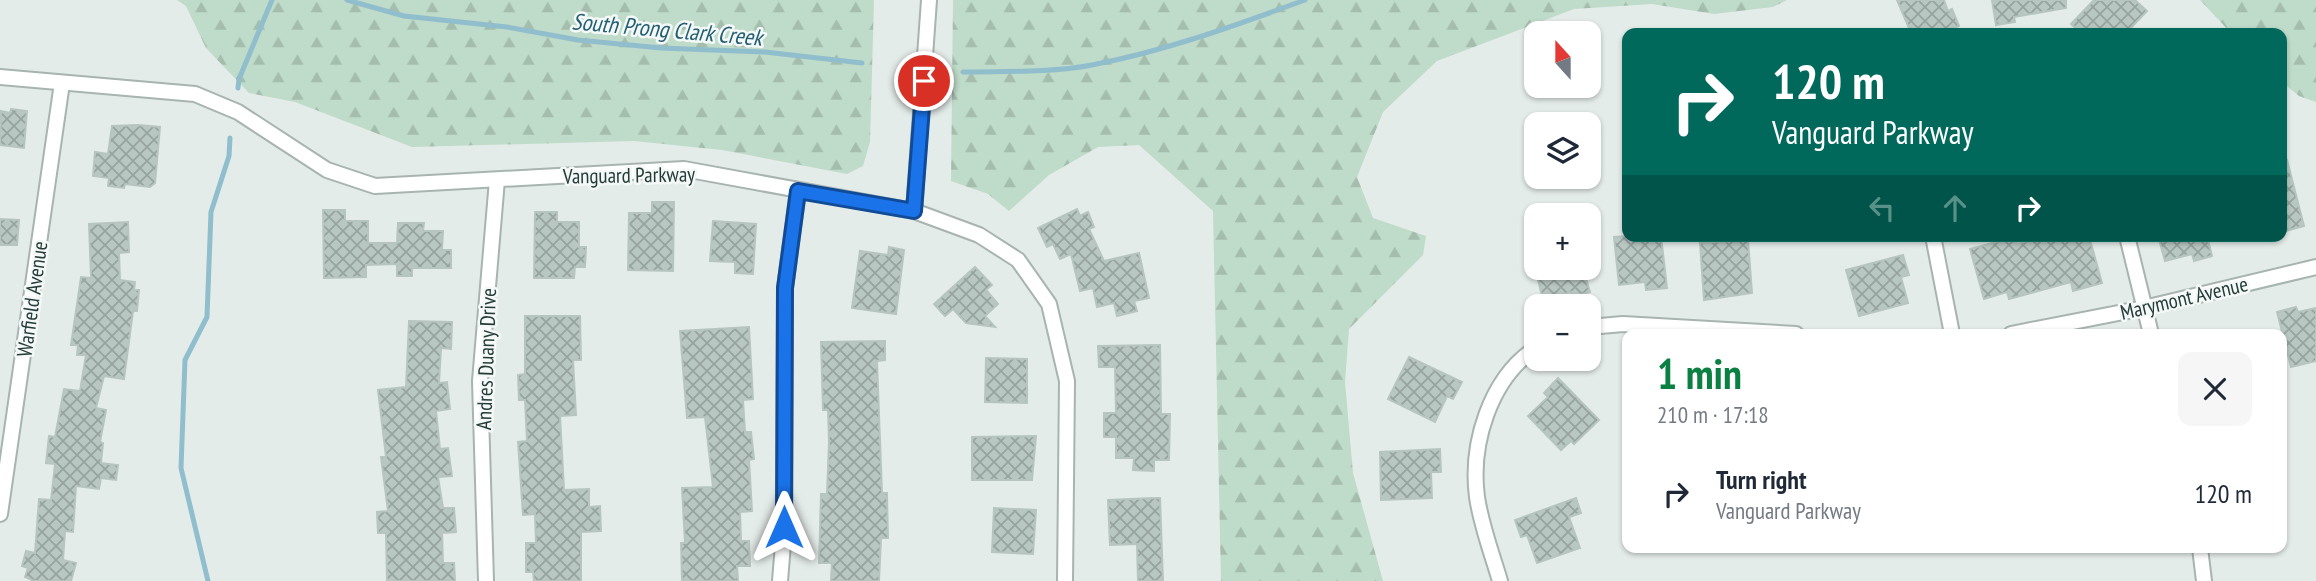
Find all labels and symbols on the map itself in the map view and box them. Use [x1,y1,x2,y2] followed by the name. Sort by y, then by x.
[571,6,766,52] water label: South Prong Clark Creek
[1524,21,1601,98] north arrow
[894,51,954,111] pin
[562,160,695,190] street label: Vanguard Parkway
[11,239,53,359] street label: Warfield Avenue
[2118,270,2250,326] street label: Marymont Avenue
[470,288,502,430] street label: Andres Duany Drive
[747,490,821,564] position arrow

